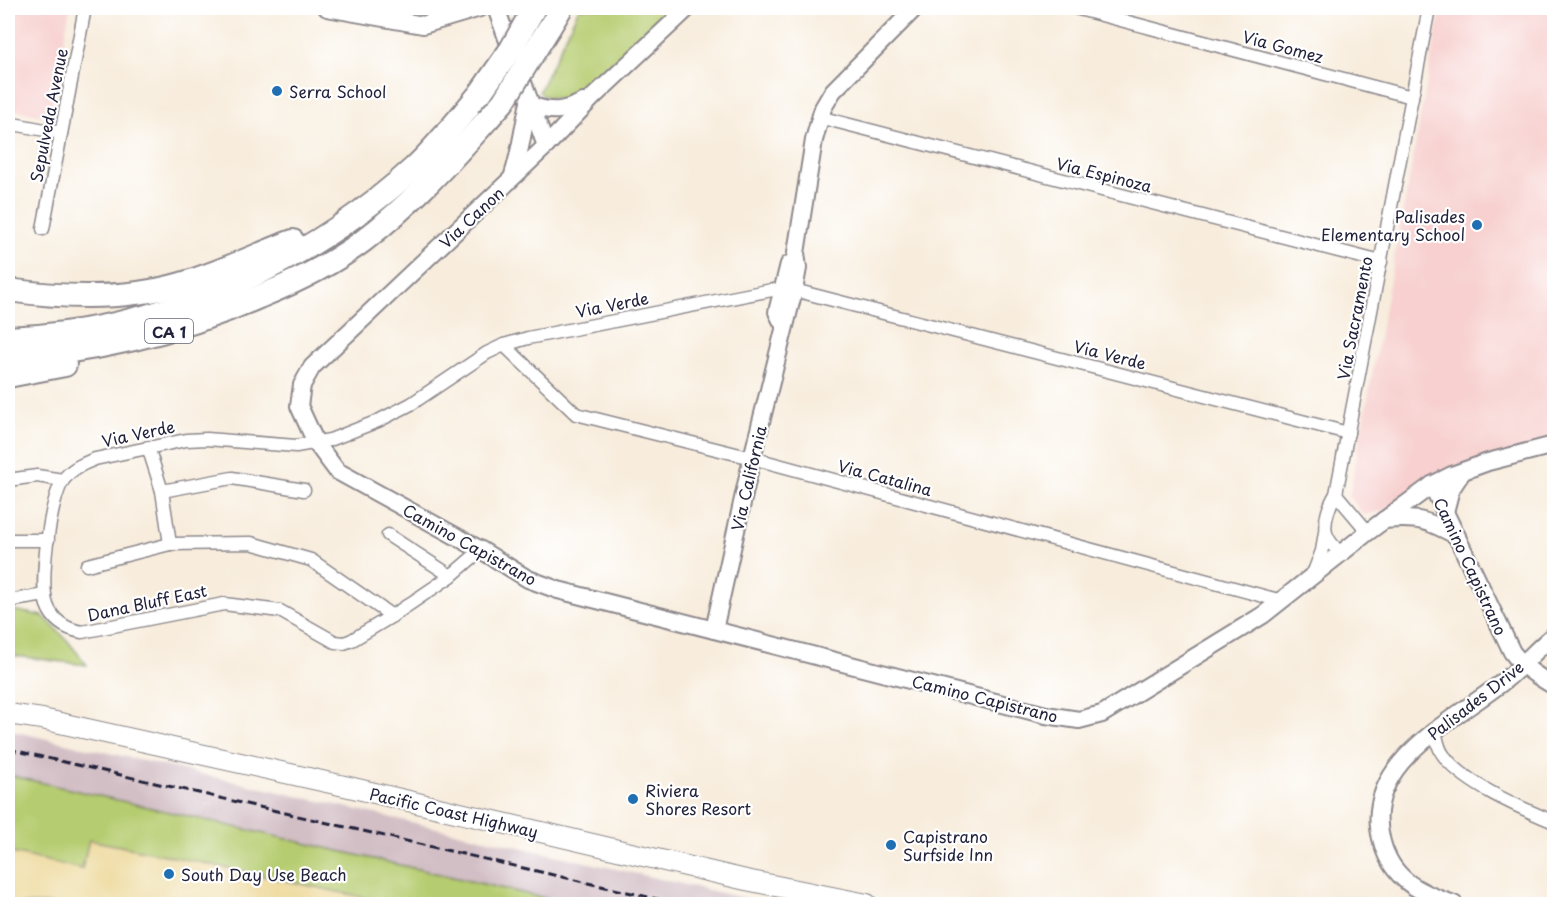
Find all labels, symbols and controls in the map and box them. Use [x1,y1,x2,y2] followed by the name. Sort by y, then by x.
[1240,24,1326,68] street label: Via Gomez
[23,46,73,184] street label: Sepulveda Avenue
[289,79,386,103] place label: Serra School
[270,84,284,98] marker: Serra School
[1054,151,1155,198] street label: Via Espinoza
[433,181,509,253] street label: Via Canon
[1321,204,1465,246] place label: Palisades Elementary School
[1470,218,1484,232] marker: Palisades Elementary School
[1330,254,1378,382] street label: Via Sacramento
[573,285,651,323] street label: Via Verde
[145,319,193,343] road number: CA 1
[1071,333,1149,375] street label: Via Verde
[99,414,177,452] street label: Via Verde
[724,423,772,533] street label: Via California
[835,453,935,501] street label: Via Catalina
[1429,493,1514,639] street label: Camino Capistrano
[399,497,541,591] street label: Camino Capistrano
[85,578,209,626] street label: Dana Bluff East
[1422,655,1528,745] street label: Palisades Drive
[910,668,1061,728] street label: Camino Capistrano
[645,778,751,820] place label: Riviera Shores Resort
[367,781,541,843] street label: Pacific Coast Highway
[626,792,640,806] marker: Riviera Shores Resort
[903,824,993,866] place label: Capistrano Surfside Inn
[884,838,898,852] marker: Capistrano Surfside Inn
[181,862,347,886] place label: South Day Use Beach
[162,867,176,881] marker: South Day Use Beach

